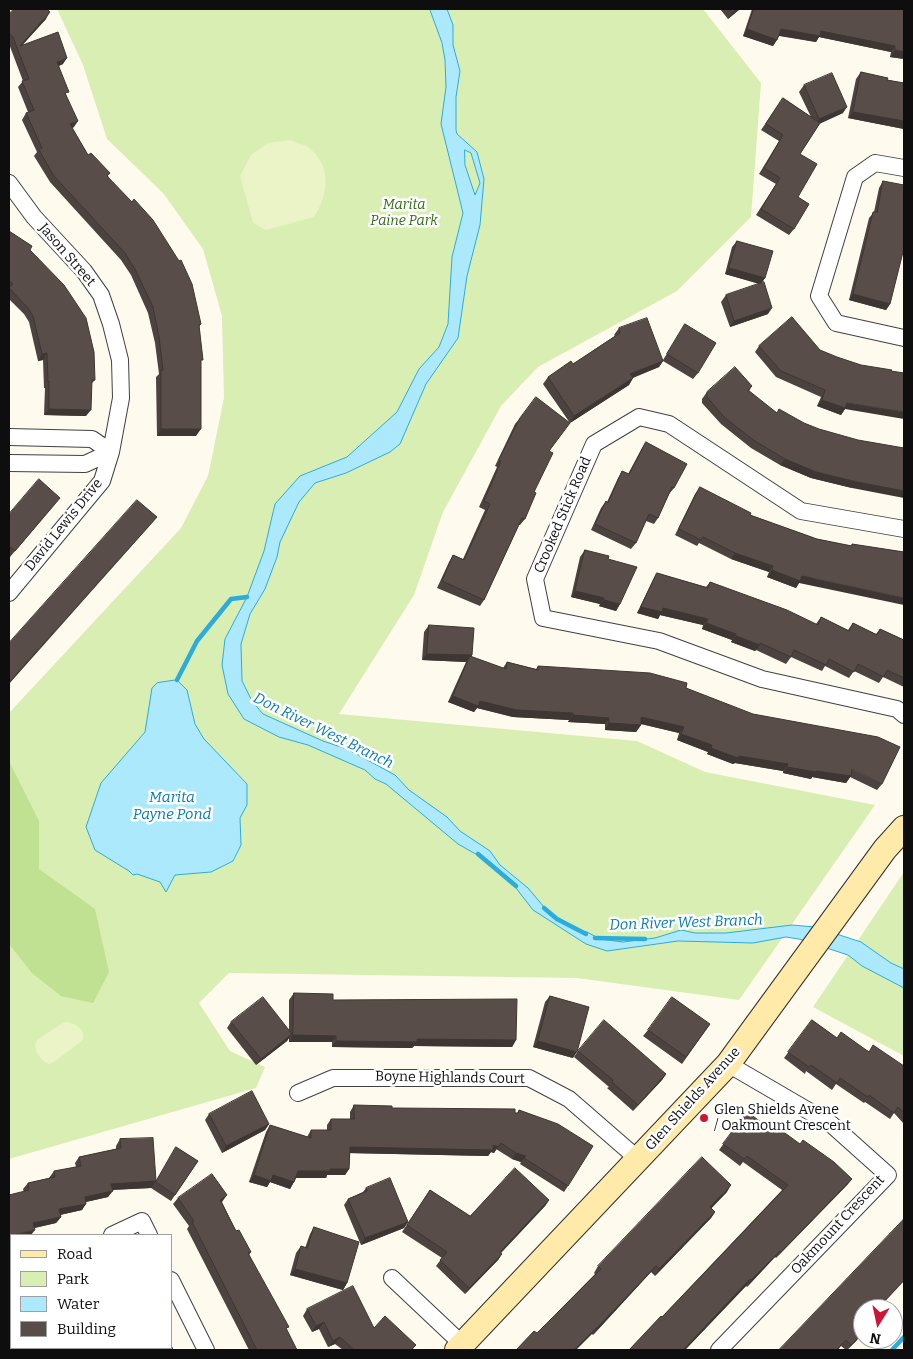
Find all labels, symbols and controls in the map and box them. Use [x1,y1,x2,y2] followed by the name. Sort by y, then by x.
[370,197,438,230] park label: Marita Paine Park
[35,220,99,290] street label: Jason Street
[531,454,595,576] street label: Crooked Stick Road
[22,475,106,575] street label: David Lewis Drive
[250,689,396,773] water label: Don River West Branch
[133,789,211,824] water label: Marita Payne Pond
[609,911,763,935] water label: Don River West Branch
[642,1044,744,1154] street label: Glen Shields Avenue
[375,1068,525,1088] street label: Boyne Highlands Court
[714,1102,851,1134] place label: Glen Shields Avene / Oakmount Crescent
[698,1112,710,1124] marker: Glen Shields Avene / Oakmount Crescent
[788,1172,888,1278] street label: Oakmount Crescent
[10,1234,172,1349] legend
[57,1245,92,1263] text: Road
[57,1270,89,1288] text: Park
[57,1295,99,1313] text: Water
[853,1299,903,1349] north arrow
[57,1320,116,1338] text: Building
[869,1329,882,1348] text: N

